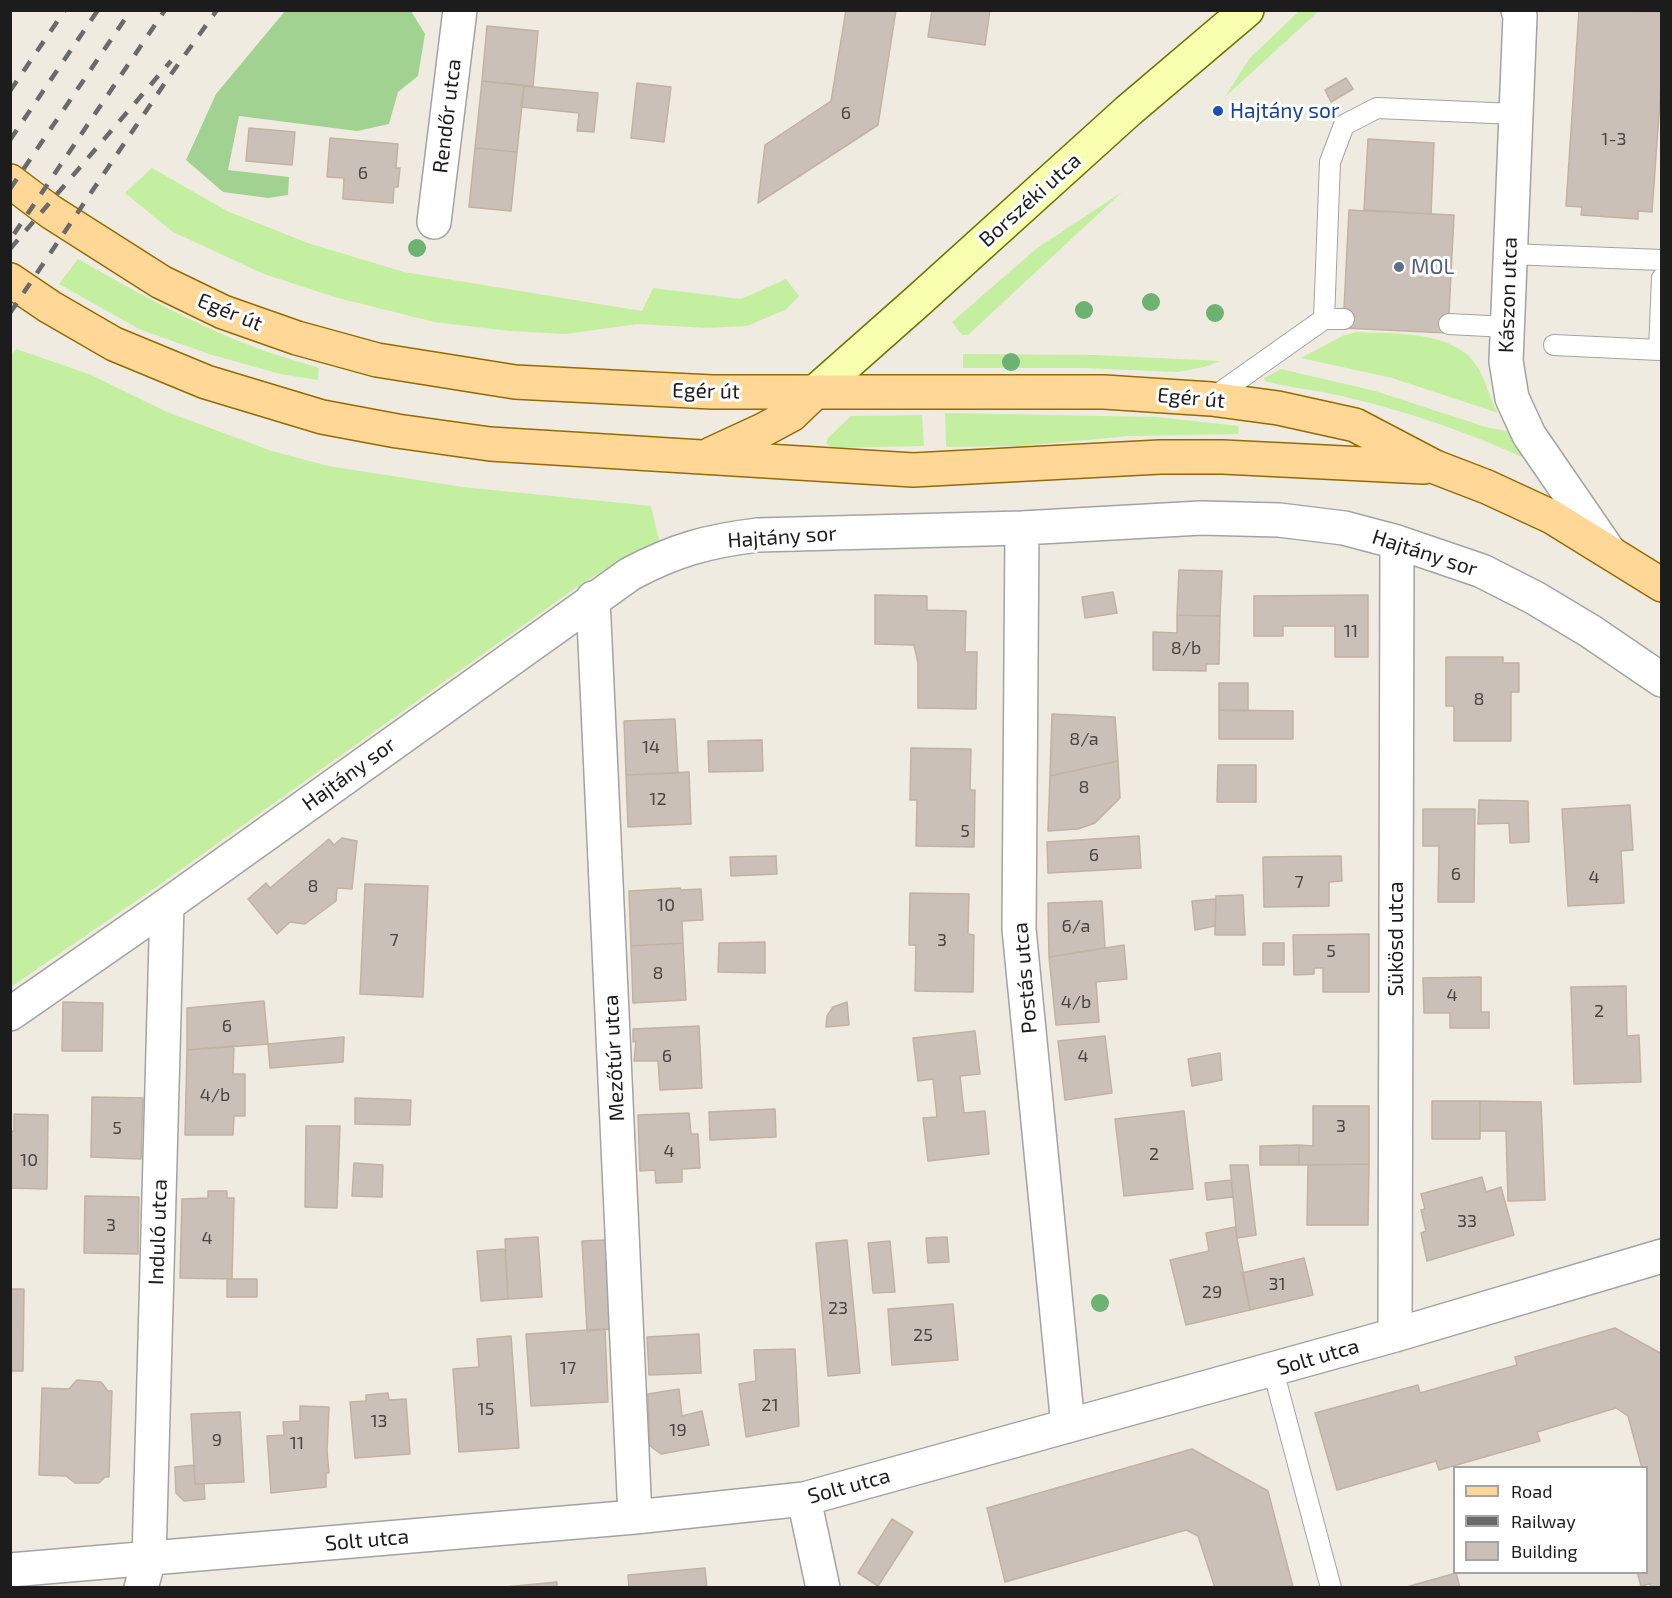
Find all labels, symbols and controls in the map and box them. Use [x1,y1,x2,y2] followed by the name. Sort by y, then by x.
[427,57,467,175] street label: Rendőr utca
[1230,98,1339,124] place label: Hajtány sor
[841,102,851,124] house number: 6
[1211,104,1225,118] marker: Hajtány sor
[1601,128,1627,150] house number: 1-3
[974,148,1086,252] street label: Borszéki utca
[358,162,368,184] house number: 6
[1493,237,1523,353] street label: Kászon utca
[1411,254,1454,280] place label: MOL
[1392,260,1406,274] marker: MOL
[194,288,266,336] street label: Egér út
[672,378,740,404] street label: Egér út
[1156,382,1226,414] street label: Egér út
[727,521,837,553] street label: Hajtány sor
[1369,524,1481,582] street label: Hajtány sor
[1344,620,1358,642] house number: 11
[1171,637,1201,659] house number: 8/b
[1474,688,1484,710] house number: 8
[1069,728,1099,750] house number: 8/a
[297,732,401,816] street label: Hajtány sor
[642,736,660,758] house number: 14
[1079,776,1089,798] house number: 8
[649,788,667,810] house number: 12
[960,820,970,842] house number: 5
[1089,844,1099,866] house number: 6
[1451,863,1461,885] house number: 6
[1588,866,1600,888] house number: 4
[1294,871,1304,893] house number: 7
[308,875,318,897] house number: 8
[1383,881,1409,997] street label: Sükösd utca
[657,894,675,916] house number: 10
[1062,915,1090,937] house number: 6/a
[1008,921,1042,1035] street label: Postás utca
[389,929,399,951] house number: 7
[937,929,947,951] house number: 3
[1326,940,1336,962] house number: 5
[653,962,663,984] house number: 8
[1446,984,1458,1006] house number: 4
[1061,991,1091,1013] house number: 4/b
[598,994,630,1122] street label: Mezőtúr utca
[1594,1000,1604,1022] house number: 2
[222,1015,232,1037] house number: 6
[662,1045,672,1067] house number: 6
[1077,1045,1089,1067] house number: 4
[200,1084,230,1106] house number: 4/b
[1336,1115,1346,1137] house number: 3
[112,1117,122,1139] house number: 5
[663,1140,675,1162] house number: 4
[1149,1143,1159,1165] house number: 2
[20,1149,38,1171] house number: 10
[144,1178,172,1286] street label: Induló utca
[1457,1210,1477,1232] house number: 33
[106,1214,116,1236] house number: 3
[201,1227,213,1249] house number: 4
[1268,1273,1286,1295] house number: 31
[1202,1281,1222,1303] house number: 29
[828,1297,848,1319] house number: 23
[913,1324,933,1346] house number: 25
[1274,1333,1362,1381] street label: Solt utca
[560,1357,576,1379] house number: 17
[761,1394,779,1416] house number: 21
[478,1398,494,1420] house number: 15
[370,1410,388,1432] house number: 13
[669,1419,687,1441] house number: 19
[212,1429,222,1451] house number: 9
[290,1432,304,1454] house number: 11
[805,1463,893,1509] street label: Solt utca
[1453,1466,1648,1574] legend
[1511,1480,1552,1502] text: Road
[1511,1510,1576,1532] text: Railway
[324,1524,410,1556] street label: Solt utca
[1511,1540,1578,1562] text: Building

